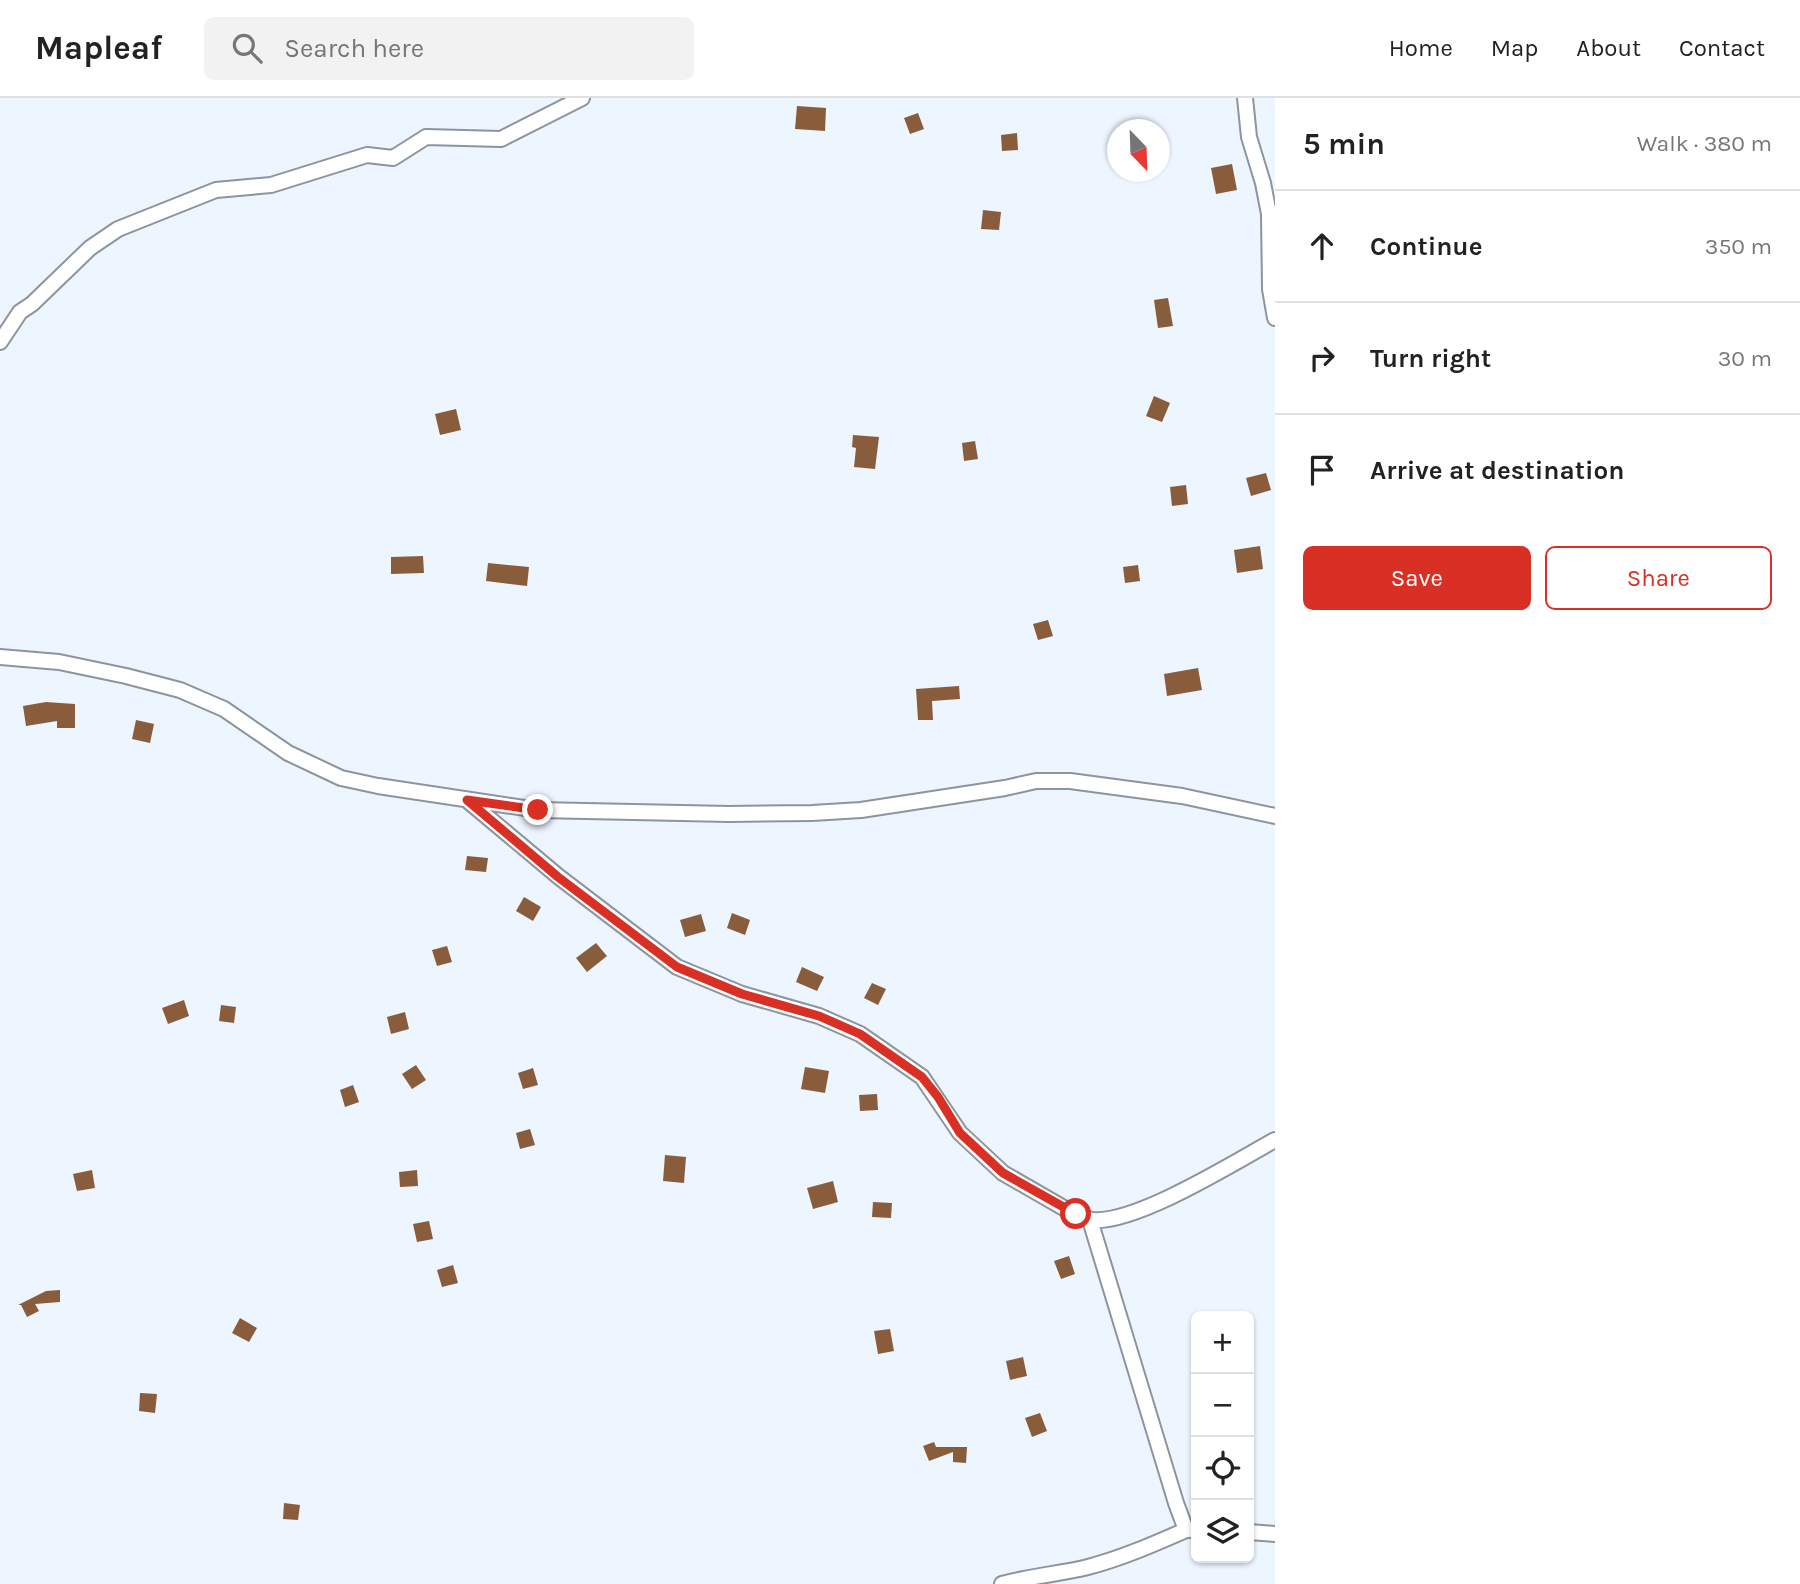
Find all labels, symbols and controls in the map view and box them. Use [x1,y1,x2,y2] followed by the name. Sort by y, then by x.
[204,17,694,80] search box
[35,29,162,67] text: Mapleaf
[228,29,266,67] icon: search
[284,33,424,64] text: Search here
[1389,34,1453,62] text: Home
[1491,34,1538,62] text: Map
[1576,34,1641,62] text: About
[1679,34,1765,62] text: Contact
[1107,119,1170,182] north arrow
[1303,126,1385,162] text: 5 min
[1637,130,1772,157] text: Walk · 380 m
[1303,227,1341,265] icon: ahead
[1370,231,1482,262] text: Continue
[1705,233,1772,260] text: 350 m
[1303,339,1341,377] icon: right
[1370,343,1491,374] text: Turn right
[1718,345,1772,372] text: 30 m
[1303,451,1341,489] icon: arrive
[1370,455,1624,486] text: Arrive at destination
[1303,546,1531,610] button: Save
[1545,546,1772,610] button: Share
[522,794,553,825] route end
[1060,1198,1091,1229] route start
[1191,1311,1254,1563] map controls
[1191,1311,1254,1374] button: +
[1191,1374,1254,1437] button: −
[1191,1437,1254,1500] button: locate
[1191,1500,1254,1563] button: layers

